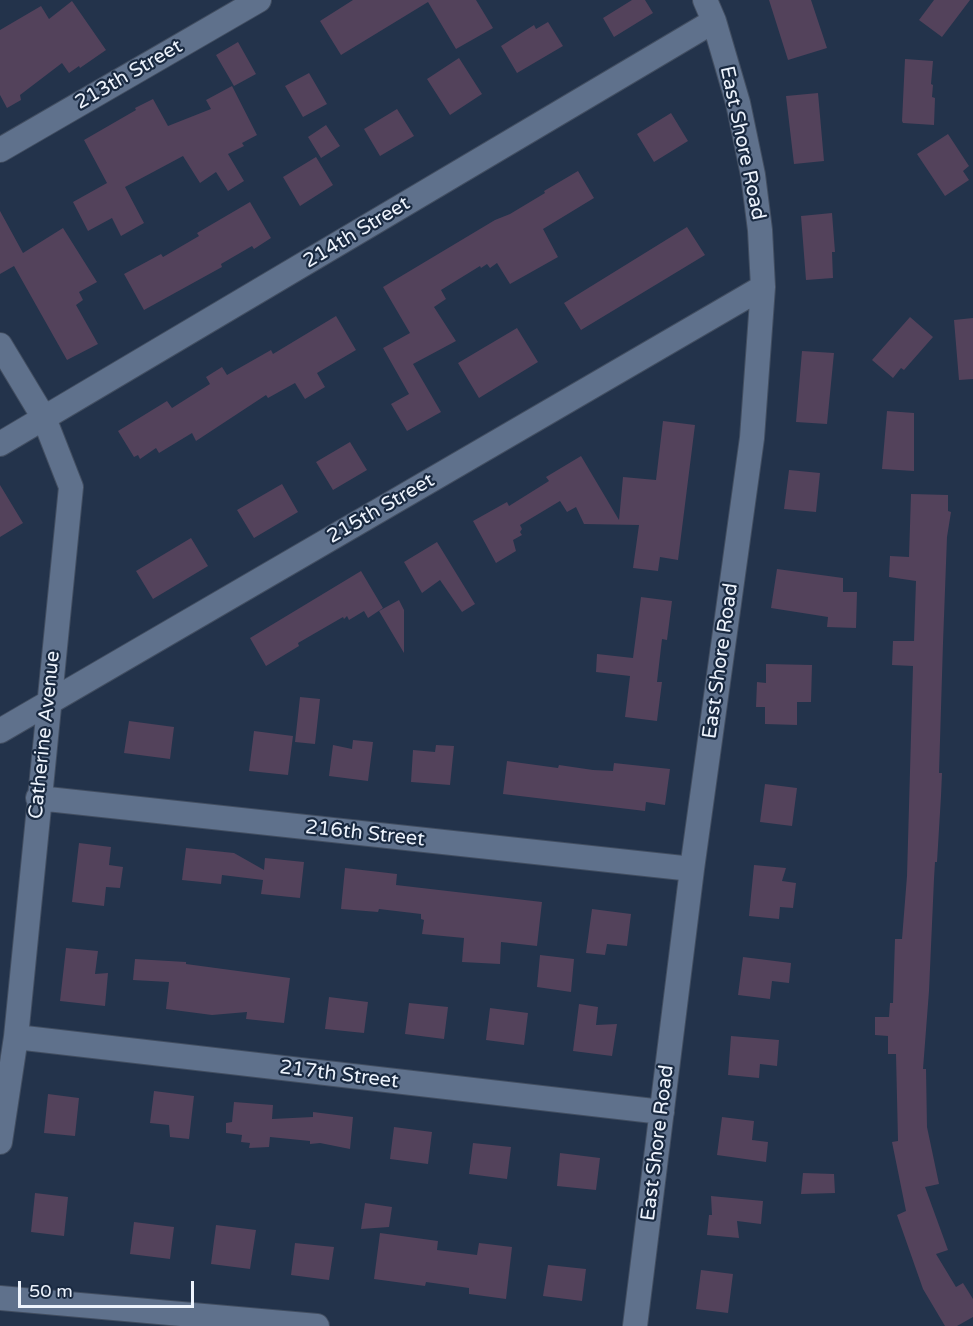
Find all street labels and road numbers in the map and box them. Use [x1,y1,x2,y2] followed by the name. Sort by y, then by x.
[71,35,187,115] street label: 213th Street
[714,64,770,222] street label: East Shore Road
[299,192,415,274] street label: 214th Street
[323,469,439,549] street label: 215th Street
[698,582,744,740] street label: East Shore Road
[24,650,66,820] street label: Catherine Avenue
[304,816,426,852] street label: 216th Street
[278,1056,400,1094] street label: 217th Street
[637,1064,679,1222] street label: East Shore Road

